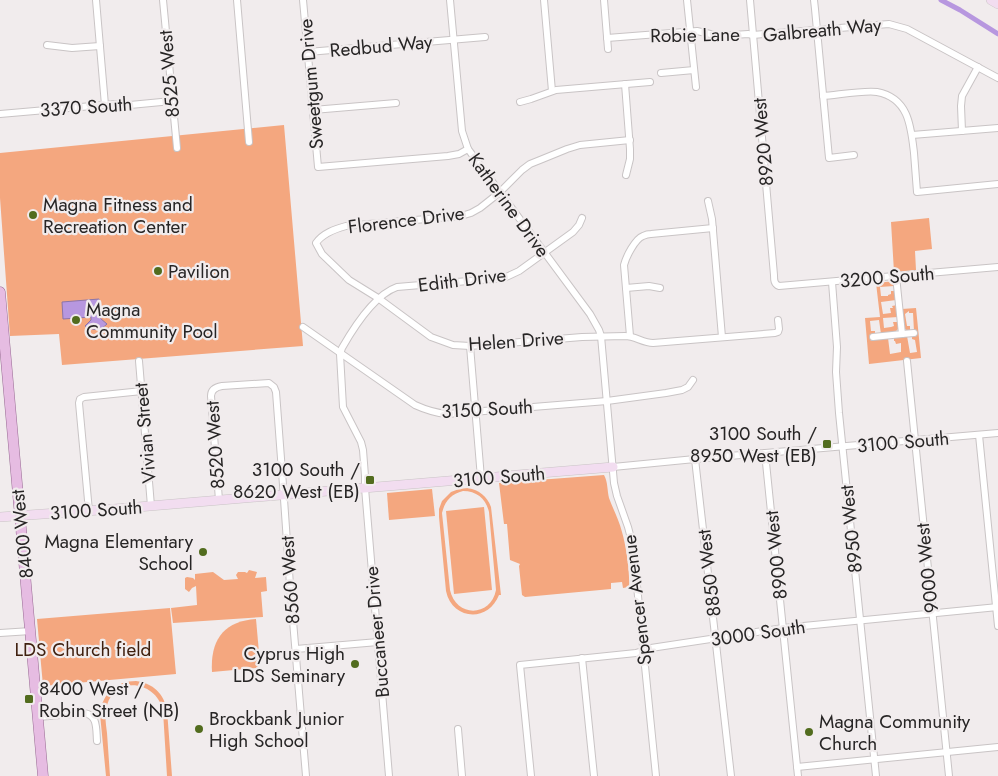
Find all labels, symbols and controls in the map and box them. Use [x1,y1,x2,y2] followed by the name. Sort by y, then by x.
[762,11,883,49] street label: Galbreath Way
[292,17,330,150] street label: Sweetgum Drive
[650,21,740,49] street label: Robie Lane
[329,28,434,64] street label: Redbud Way
[152,29,186,119] street label: 8525 West
[39,90,133,124] street label: 3370 South
[746,96,780,187] street label: 8920 West
[462,147,556,263] street label: Katherine Drive
[43,191,193,240] place label: Magna Fitness and Recreation Center
[346,199,466,241] street label: Florence Drive
[27,209,39,221] marker: Magna Fitness and Recreation Center
[168,258,230,285] place label: Pavilion
[839,259,935,295] street label: 3200 South
[416,261,508,299] street label: Edith Drive
[152,265,164,277] marker: Pavilion
[86,296,218,345] place label: Magna Community Pool
[70,314,82,326] marker: Magna Community Pool
[467,324,565,358] street label: Helen Drive
[127,381,163,484] street label: Vivian Street
[440,393,534,425] street label: 3150 South
[198,400,232,490] street label: 8520 West
[690,420,817,469] place label: 3100 South / 8950 West (EB)
[856,425,950,459] street label: 3100 South
[821,438,833,450] marker: 3100 South / 8950 West (EB)
[233,456,360,505] place label: 3100 South / 8620 West (EB)
[452,460,546,494] street label: 3100 South
[364,474,376,486] marker: 3100 South / 8620 West (EB)
[833,483,869,574] street label: 8950 West
[4,488,40,580] street label: 8400 West
[49,493,143,527] street label: 3100 South
[758,509,794,601] street label: 8900 West
[909,521,945,614] street label: 9000 West
[690,527,728,618] street label: 8850 West
[44,528,194,577] place label: Magna Elementary School
[616,533,658,667] street label: Spencer Avenue
[273,535,307,625] street label: 8560 West
[197,546,209,558] marker: Magna Elementary School
[358,565,396,699] street label: Buccaneer Drive
[709,613,807,653] street label: 3000 South
[15,636,151,663] park label: LDS Church field
[233,640,346,689] place label: Cyprus High LDS Seminary
[349,658,361,670] marker: Cyprus High LDS Seminary
[39,675,180,724] place label: 8400 West / Robin Street (NB)
[23,693,35,705] marker: 8400 West / Robin Street (NB)
[209,705,344,754] place label: Brockbank Junior High School
[819,708,971,757] place label: Magna Community Church
[193,723,205,735] marker: Brockbank Junior High School
[803,726,815,738] marker: Magna Community Church

